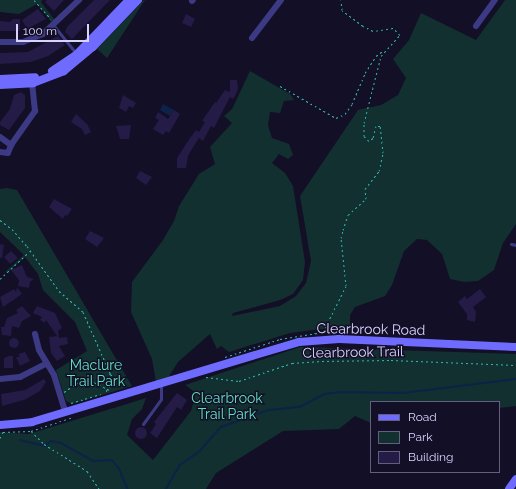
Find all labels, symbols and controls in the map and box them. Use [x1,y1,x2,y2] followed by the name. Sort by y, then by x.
[18,16,91,42] scale bar
[23,24,57,38] text: 100 m
[316,320,426,338] street label: Clearbrook Road
[302,343,404,361] street label: Clearbrook Trail
[67,357,125,390] park label: Maclure Trail Park
[191,390,263,422] park label: Clearbrook Trail Park
[370,401,500,473] legend
[408,410,437,424] text: Road
[408,430,433,444] text: Park
[408,450,454,464] text: Building

